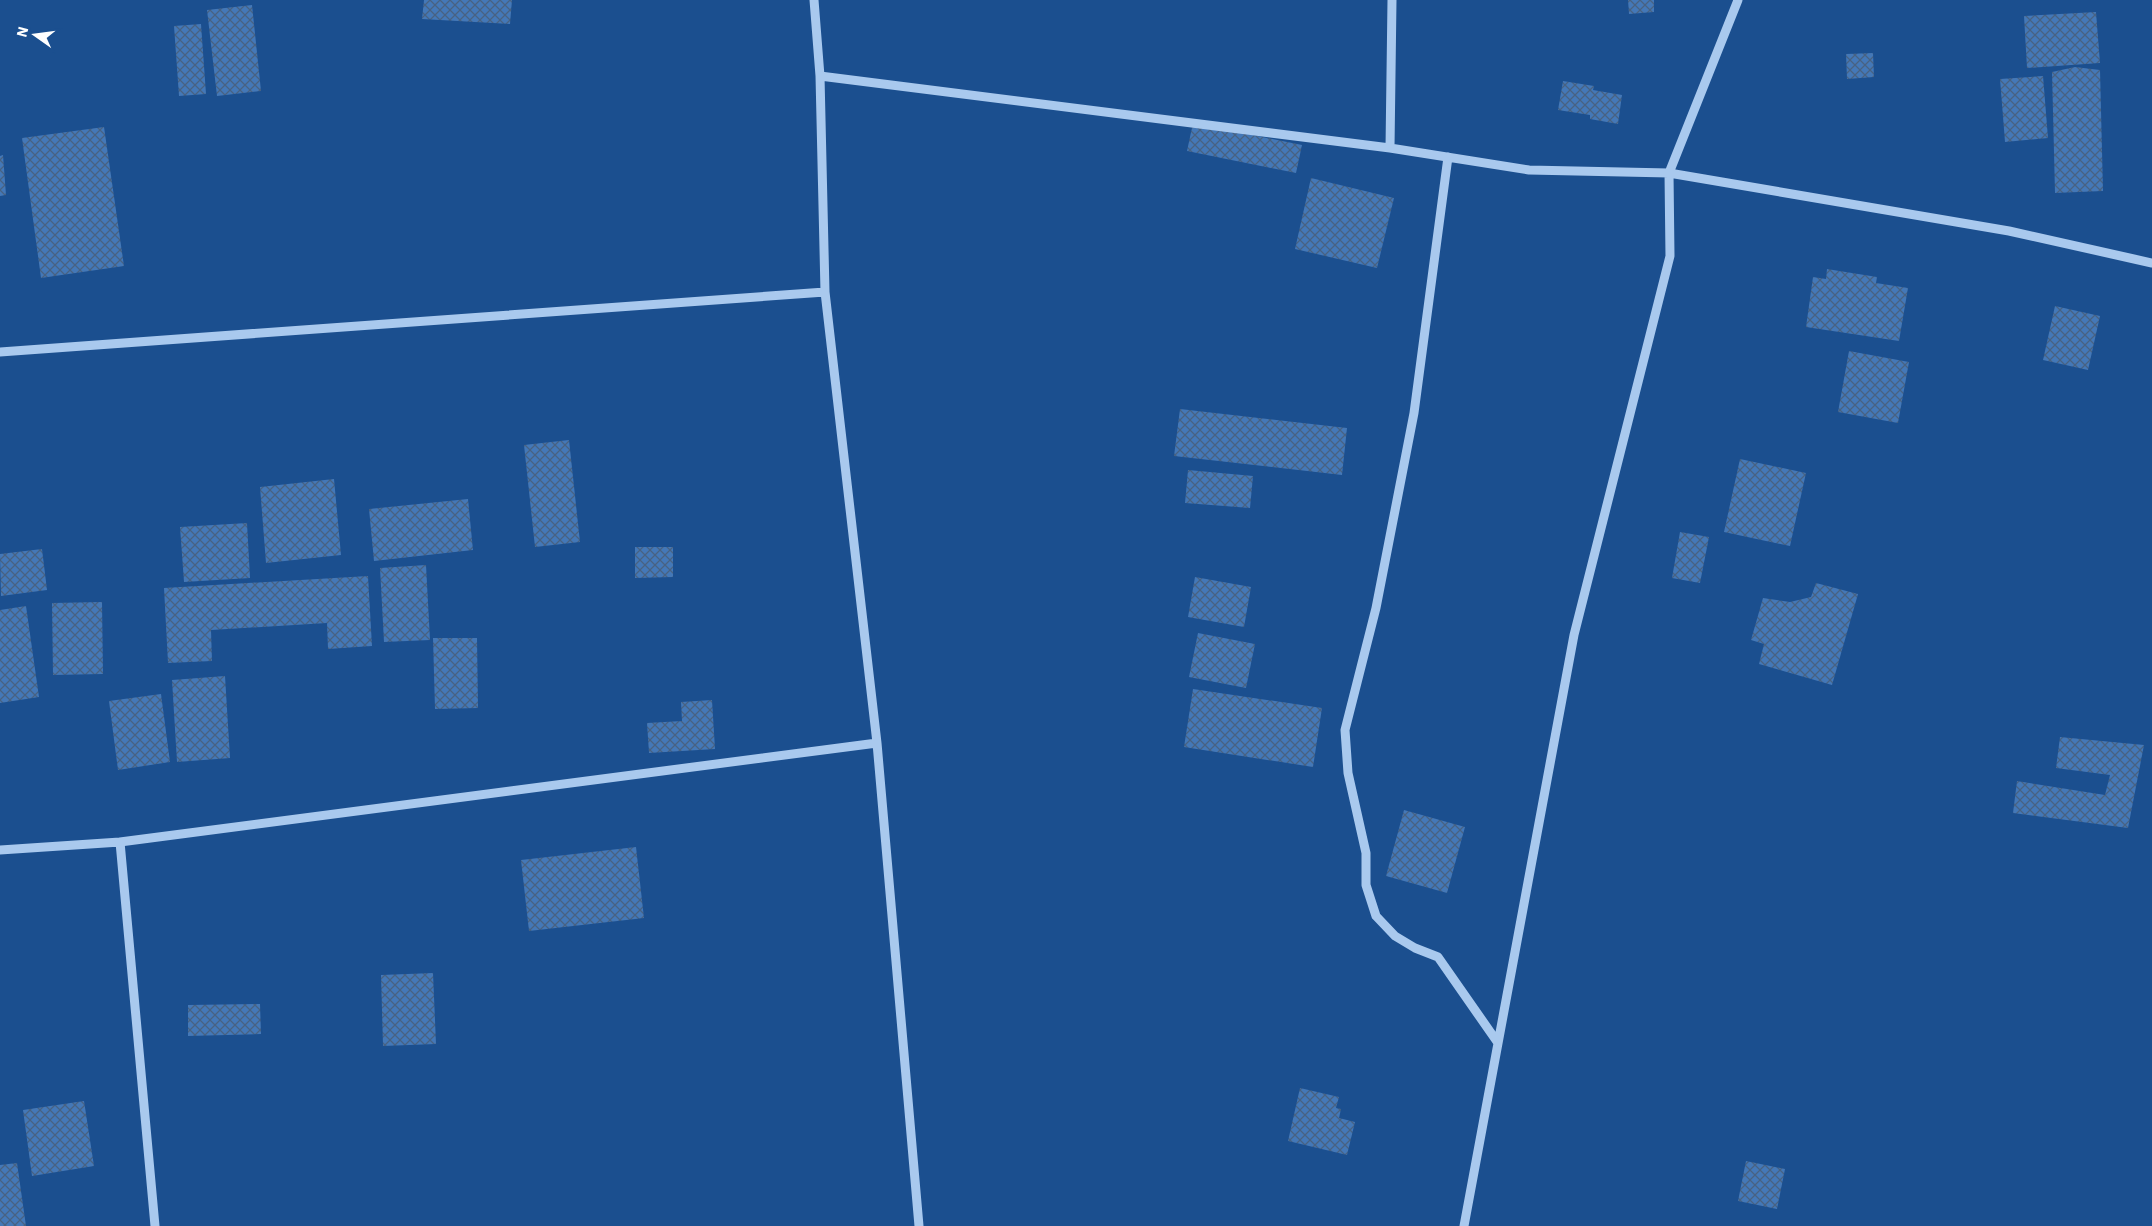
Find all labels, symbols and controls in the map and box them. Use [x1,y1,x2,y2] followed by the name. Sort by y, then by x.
[10,10,60,60] north arrow
[12,25,32,39] text: N

